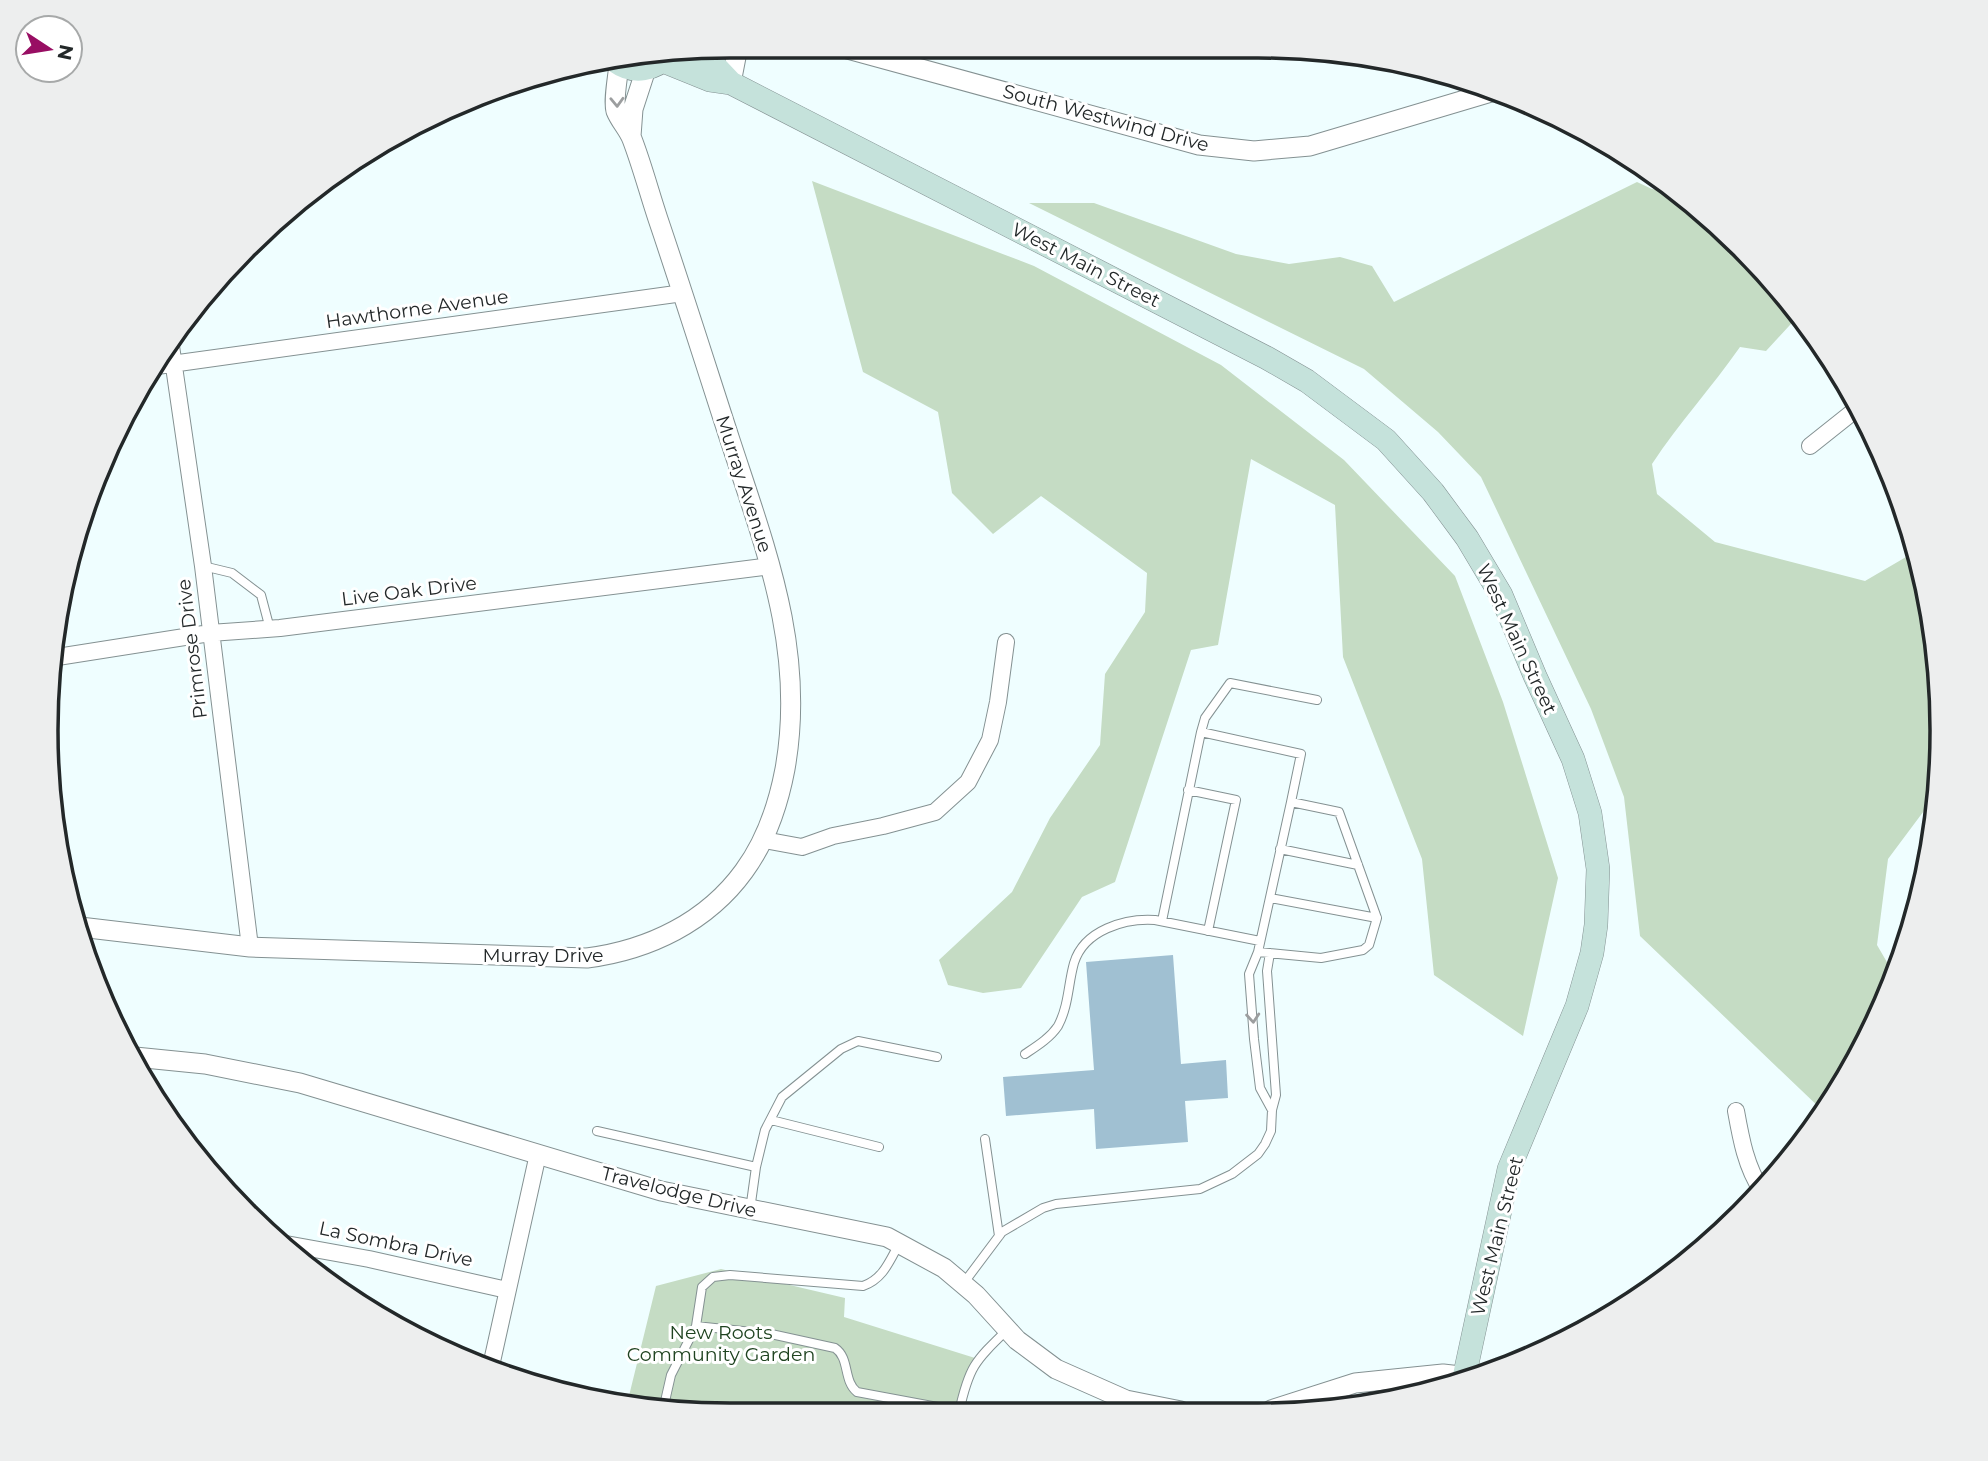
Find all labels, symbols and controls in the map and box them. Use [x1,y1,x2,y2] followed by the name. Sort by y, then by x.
[14,14,84,84] north arrow
[52,43,78,62] text: N
[1000,79,1212,157] street label: South Westwind Drive
[610,97,625,108] one-way arrow
[1008,218,1164,312] street label: West Main Street
[324,285,510,333] street label: Hawthorne Avenue
[711,412,777,556] street label: Murray Avenue
[1472,560,1562,718] street label: West Main Street
[340,571,478,611] street label: Live Oak Drive
[172,578,212,720] street label: Primrose Drive
[482,944,604,967] street label: Murray Drive
[1245,1013,1260,1024] one-way arrow
[1466,1154,1528,1318] street label: West Main Street
[599,1162,759,1222] street label: Travelodge Drive
[317,1216,475,1272] street label: La Sombra Drive
[627,1321,815,1366] park label: New Roots Community Garden

